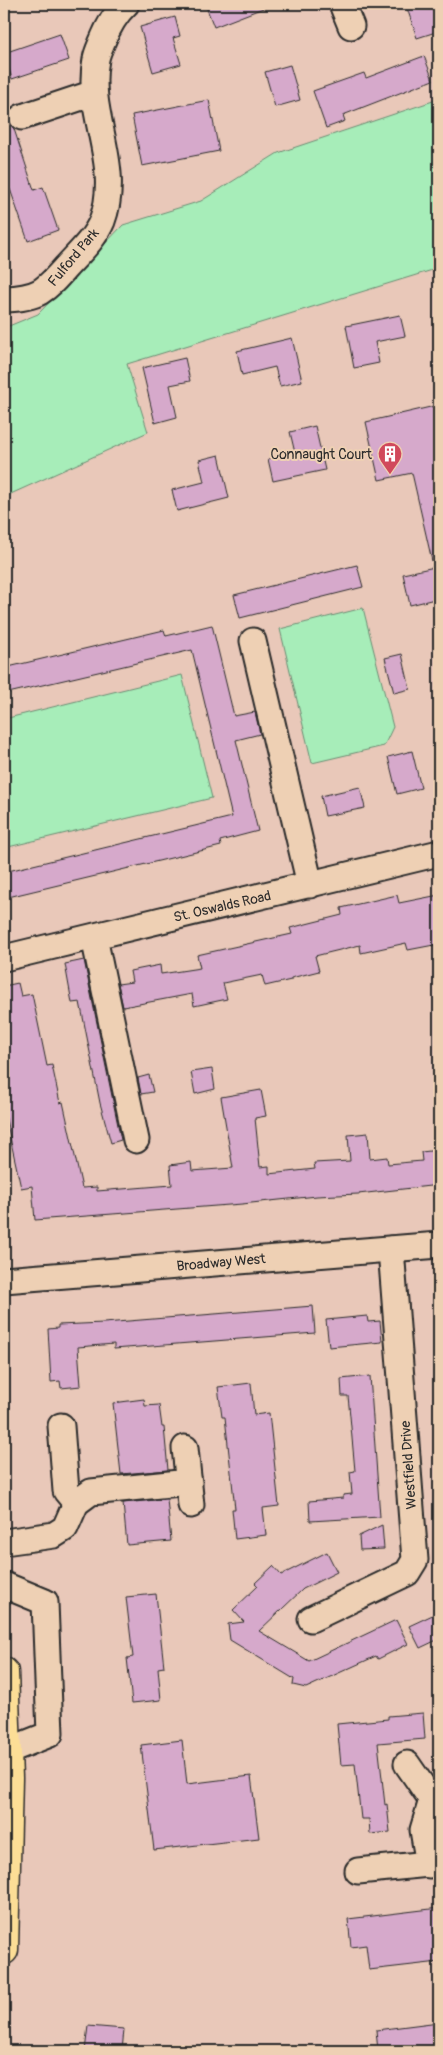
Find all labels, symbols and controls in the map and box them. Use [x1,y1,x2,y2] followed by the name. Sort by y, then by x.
[44,225,103,290] street label: Fulford Park
[377,441,403,475] building icon: Connaught Court
[271,446,372,463] place label: Connaught Court
[172,887,273,926] street label: St. Oswalds Road
[176,1250,267,1275] street label: Broadway West
[397,1420,420,1510] street label: Westfield Drive

